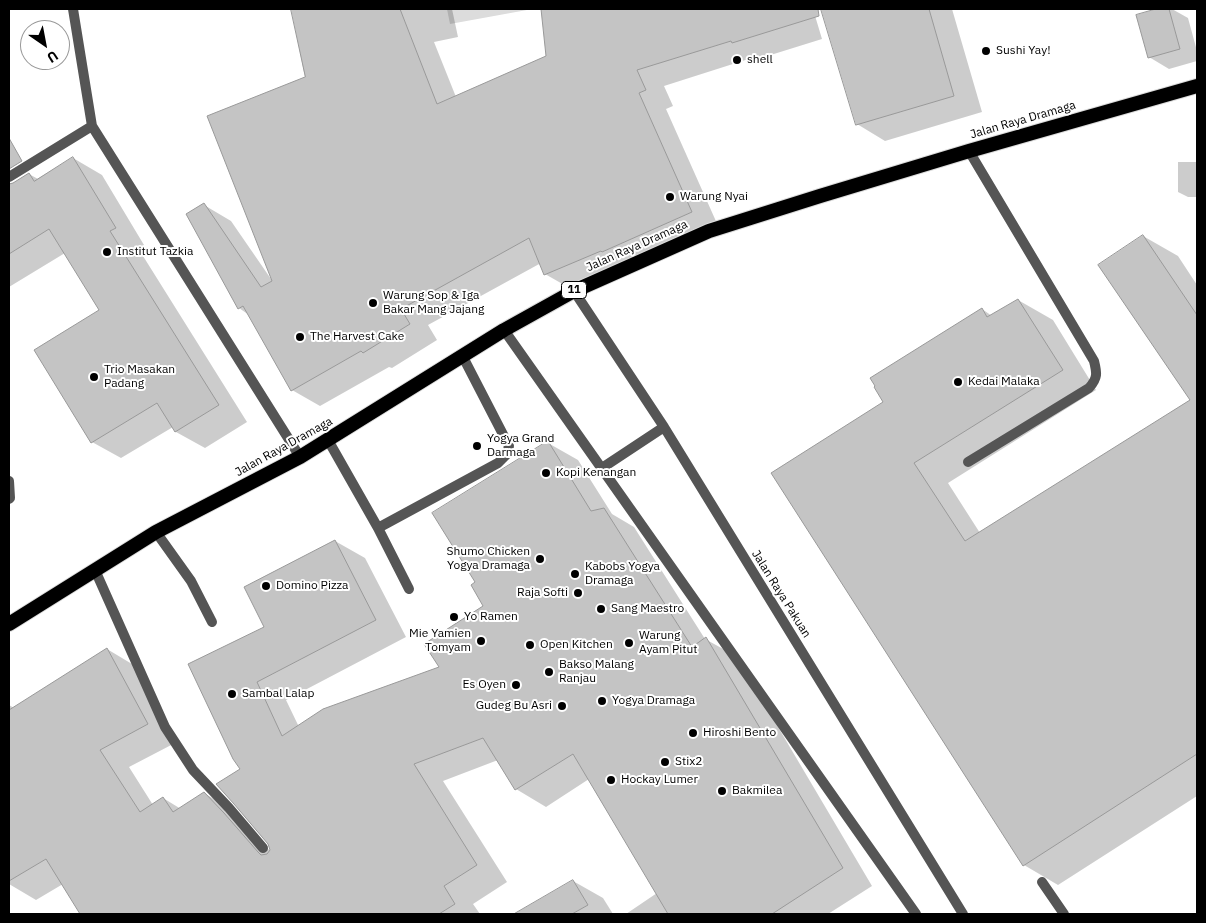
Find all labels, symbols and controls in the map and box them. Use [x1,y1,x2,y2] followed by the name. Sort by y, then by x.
[20,20,70,70] north arrow
[996,44,1051,58] place label: Sushi Yay!
[980,45,992,57] marker: Sushi Yay!
[44,47,62,67] text: U
[747,53,773,67] place label: shell
[731,54,743,66] marker: shell
[969,98,1077,142] street label: Jalan Raya Dramaga
[680,190,748,204] place label: Warung Nyai
[664,191,676,203] marker: Warung Nyai
[584,217,690,275] street label: Jalan Raya Dramaga
[117,245,193,259] place label: Institut Tazkia
[101,246,113,258] marker: Institut Tazkia
[562,282,586,298] road number: 11
[383,289,484,317] place label: Warung Sop & Iga Bakar Mang Jajang
[367,297,379,309] marker: Warung Sop & Iga Bakar Mang Jajang
[310,330,404,344] place label: The Harvest Cake
[294,331,306,343] marker: The Harvest Cake
[104,363,175,391] place label: Trio Masakan Padang
[88,371,100,383] marker: Trio Masakan Padang
[968,375,1040,389] place label: Kedai Malaka
[952,376,964,388] marker: Kedai Malaka
[233,414,335,480] street label: Jalan Raya Dramaga
[487,432,555,460] place label: Yogya Grand Darmaga
[471,440,483,452] marker: Yogya Grand Darmaga
[556,466,636,480] place label: Kopi Kenangan
[540,467,552,479] marker: Kopi Kenangan
[447,545,530,573] place label: Shumo Chicken Yogya Dramaga
[748,548,814,640] street label: Jalan Raya Pakuan
[534,553,546,565] marker: Shumo Chicken Yogya Dramaga
[585,560,660,588] place label: Kabobs Yogya Dramaga
[569,568,581,580] marker: Kabobs Yogya Dramaga
[276,579,348,593] place label: Domino Pizza
[260,580,272,592] marker: Domino Pizza
[517,586,568,600] place label: Raja Softi
[572,587,584,599] marker: Raja Softi
[611,602,684,616] place label: Sang Maestro
[595,603,607,615] marker: Sang Maestro
[464,610,518,624] place label: Yo Ramen
[448,611,460,623] marker: Yo Ramen
[409,627,471,655] place label: Mie Yamien Tomyam
[639,629,698,657] place label: Warung Ayam Pitut
[475,635,487,647] marker: Mie Yamien Tomyam
[623,637,635,649] marker: Warung Ayam Pitut
[540,638,613,652] place label: Open Kitchen
[524,639,536,651] marker: Open Kitchen
[559,658,634,686] place label: Bakso Malang Ranjau
[543,666,555,678] marker: Bakso Malang Ranjau
[463,678,506,692] place label: Es Oyen
[510,679,522,691] marker: Es Oyen
[242,687,314,701] place label: Sambal Lalap
[226,688,238,700] marker: Sambal Lalap
[612,694,695,708] place label: Yogya Dramaga
[596,695,608,707] marker: Yogya Dramaga
[476,699,552,713] place label: Gudeg Bu Asri
[556,700,568,712] marker: Gudeg Bu Asri
[703,726,776,740] place label: Hiroshi Bento
[687,727,699,739] marker: Hiroshi Bento
[675,755,702,769] place label: Stix2
[659,756,671,768] marker: Stix2
[621,773,698,787] place label: Hockay Lumer
[605,774,617,786] marker: Hockay Lumer
[732,784,782,798] place label: Bakmilea
[716,785,728,797] marker: Bakmilea

